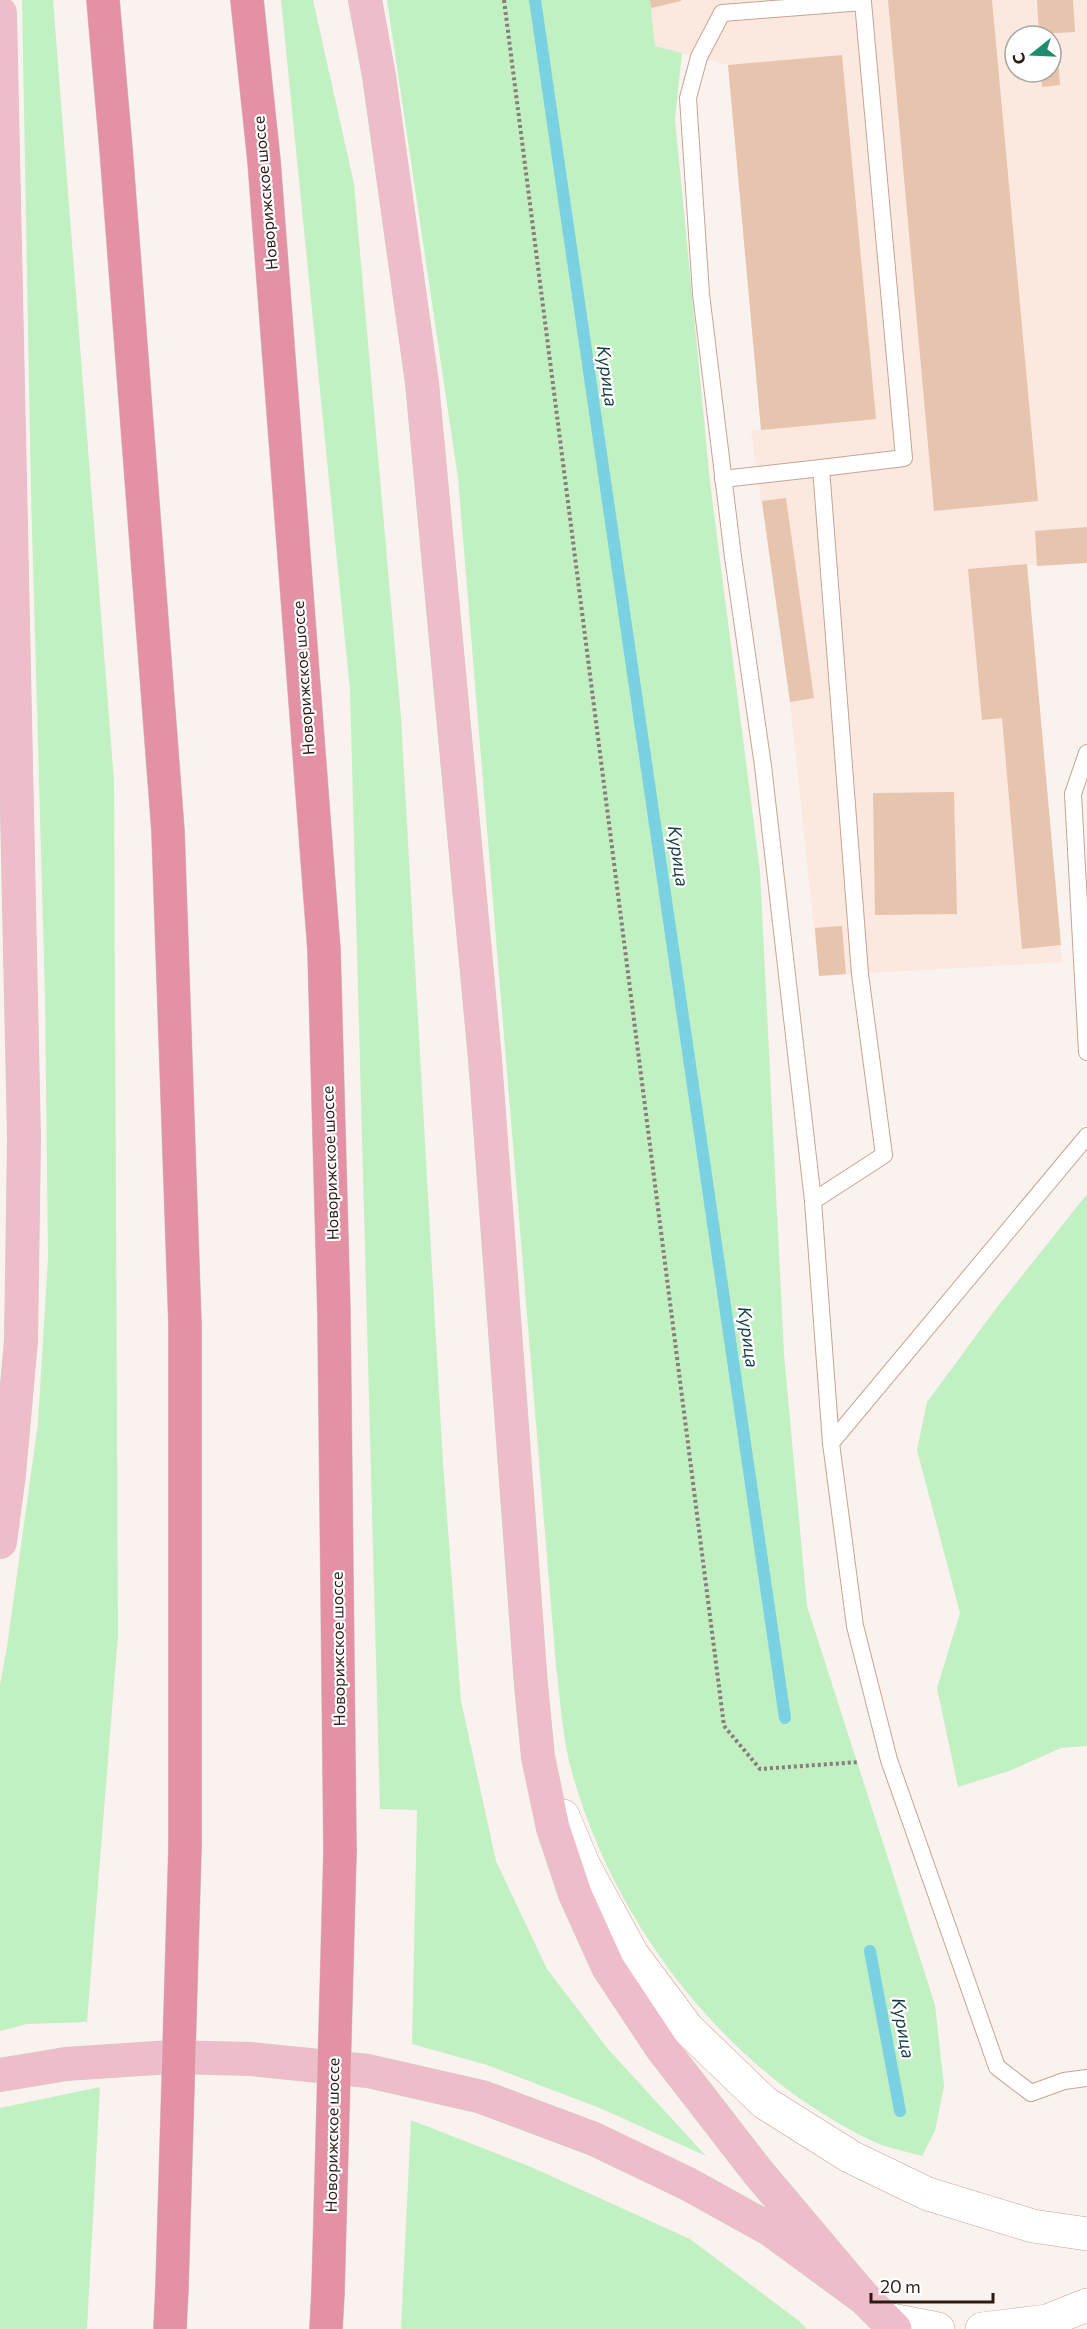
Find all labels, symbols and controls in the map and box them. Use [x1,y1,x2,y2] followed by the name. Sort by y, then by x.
[1003,24,1063,84] north arrow
[1008,51,1029,67] text: С
[248,115,281,271] street label: Новорижское шоссе
[593,344,623,408] water label: Курица
[288,600,317,756] street label: Новорижское шоссе
[664,824,694,888] water label: Курица
[317,1085,342,1241] street label: Новорижское шоссе
[734,1305,764,1369] water label: Курица
[327,1571,348,1727] street label: Новорижское шоссе
[888,1996,920,2060] water label: Курица
[321,2057,342,2213] street label: Новорижское шоссе
[871,2266,992,2304] scale bar
[880,2275,921,2297] text: 20 m

